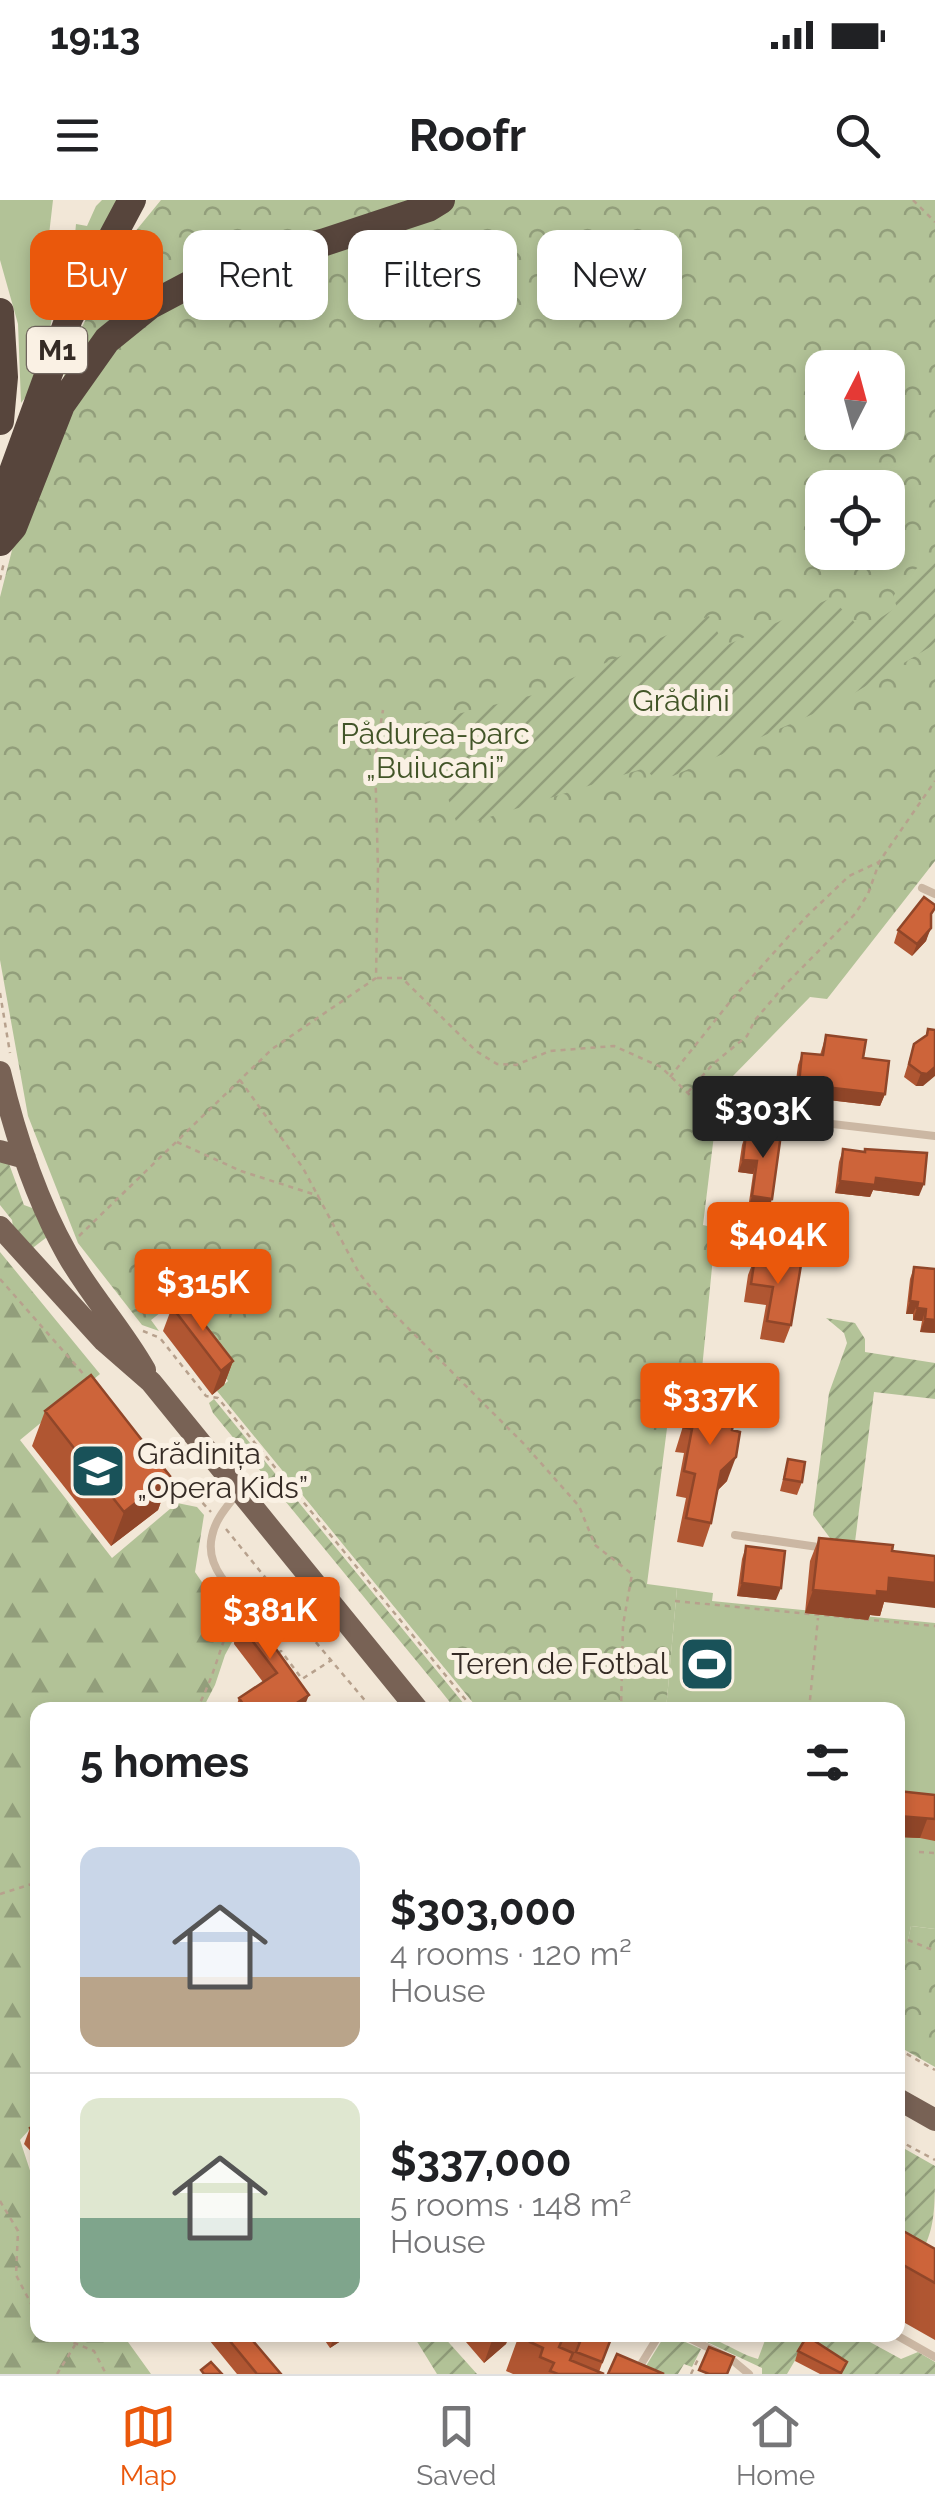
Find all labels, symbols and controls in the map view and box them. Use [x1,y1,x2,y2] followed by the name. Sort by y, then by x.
[50,13,141,58] text: 19:13
[50,108,105,163] icon: menu
[830,108,885,163] icon: search
[409,109,526,162] text: Roofr
[30,230,163,320] chip: Buy
[183,230,328,320] chip: Rent
[348,230,517,320] chip: Filters
[537,230,682,320] chip: New
[27,327,87,373] road number: M1
[805,350,905,450] north arrow
[805,350,905,570] map controls
[805,470,905,570] button: locate
[632,683,730,718] park label: Grădini
[340,716,530,785] park label: Pădurea-parc „Buiucani”
[693,1076,833,1161] pin: $303K
[715,1090,811,1127] text: $303K
[708,1202,848,1287] pin: $404K
[729,1216,827,1253] text: $404K
[133,1249,273,1334] pin: $315K
[157,1263,249,1300] text: $315K
[640,1363,780,1448] pin: $337K
[662,1377,758,1414] text: $337K
[137,1436,308,1505] place label: Grădinița „Opera Kids”
[68,1441,128,1501] school or university icon: Grădinița „Opera Kids”
[200,1577,340,1662] pin: $381K
[223,1591,317,1628] text: $381K
[677,1634,737,1694] sports icon: Teren de Fotbal
[451,1646,669,1681] place label: Teren de Fotbal
[800,1735,855,1790] icon: filters
[80,1738,249,1787] text: 5 homes
[390,1886,576,1935] text: $303,000
[160,1887,280,2007] icon: home
[390,1935,632,1972] text: 4 rooms · 120 m²
[390,1972,486,2009] text: House
[390,2137,572,2186] text: $337,000
[160,2138,280,2258] icon: home
[390,2186,632,2223] text: 5 rooms · 148 m²
[390,2223,486,2260] text: House
[120,2399,177,2492] tab: Map
[416,2399,496,2492] tab: Saved
[736,2399,815,2492] tab: Home

